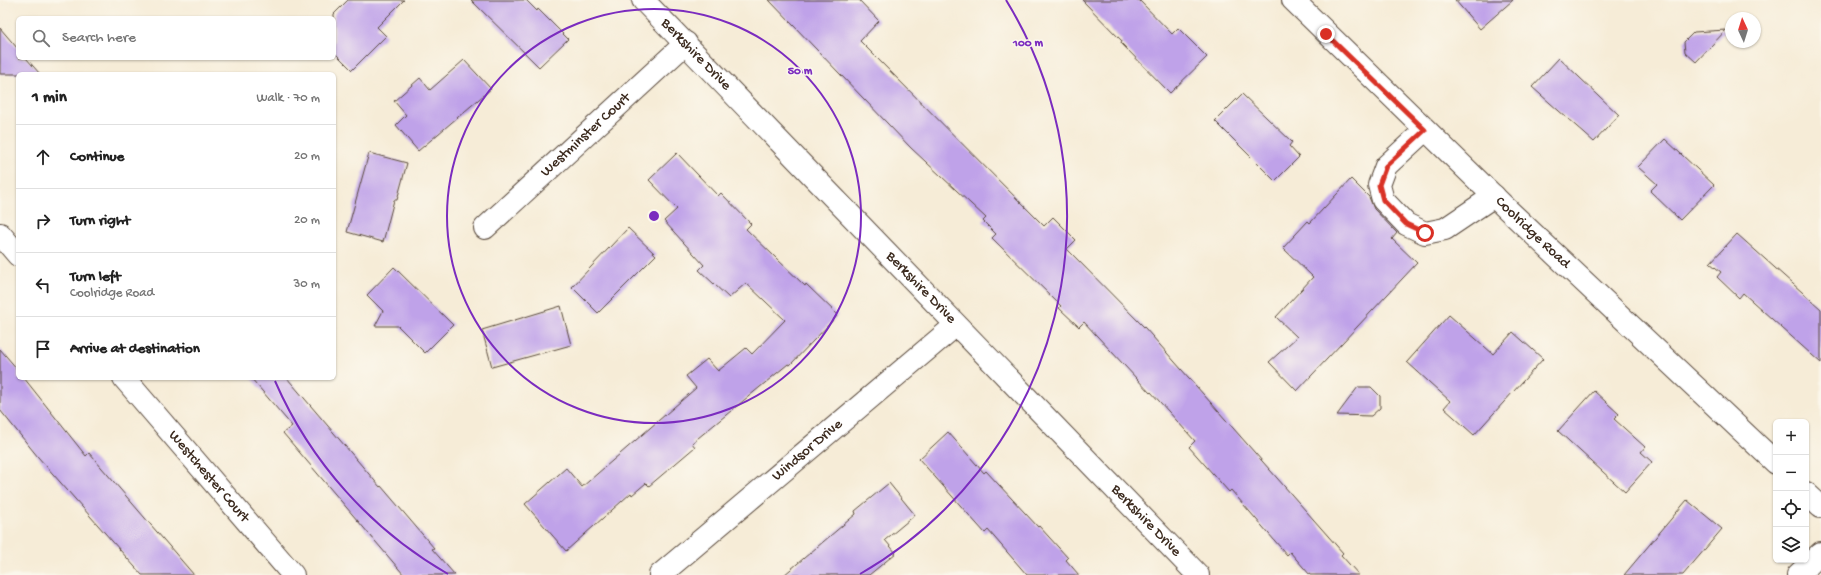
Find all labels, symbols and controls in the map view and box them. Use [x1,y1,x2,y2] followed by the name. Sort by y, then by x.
[1725,12,1761,48] north arrow
[656,14,735,95] street label: Berkshire Drive
[16,16,336,60] search box
[1317,25,1335,43] route end
[30,27,52,49] icon: search
[62,29,136,47] text: Search here
[1012,37,1043,51] text: 100 m
[788,65,813,79] text: 50 m
[32,88,67,108] text: 1 min
[537,88,636,181] street label: Westminster Court
[256,91,320,106] text: Walk · 70 m
[32,146,54,168] icon: ahead
[70,148,124,166] text: Continue
[294,149,320,164] text: 20 m
[1491,193,1575,274] street label: Coolridge Road
[647,209,661,223] centre of rings
[32,210,54,232] icon: right
[70,212,130,230] text: Turn right
[294,213,320,228] text: 20 m
[1416,224,1434,242] route start
[881,247,960,328] street label: Berkshire Drive
[70,268,121,286] text: Turn left
[32,274,54,296] icon: left
[294,277,320,292] text: 30 m
[70,286,154,301] text: Coolridge Road
[32,338,54,360] icon: arrive
[70,340,200,358] text: Arrive at destination
[768,415,847,485] street label: Windsor Drive
[1773,419,1809,563] map controls
[1773,419,1809,455] button: +
[164,427,254,528] street label: Westchester Court
[1773,455,1809,491] button: −
[1106,480,1185,561] street label: Berkshire Drive
[1773,491,1809,527] button: locate
[1773,527,1809,563] button: layers

